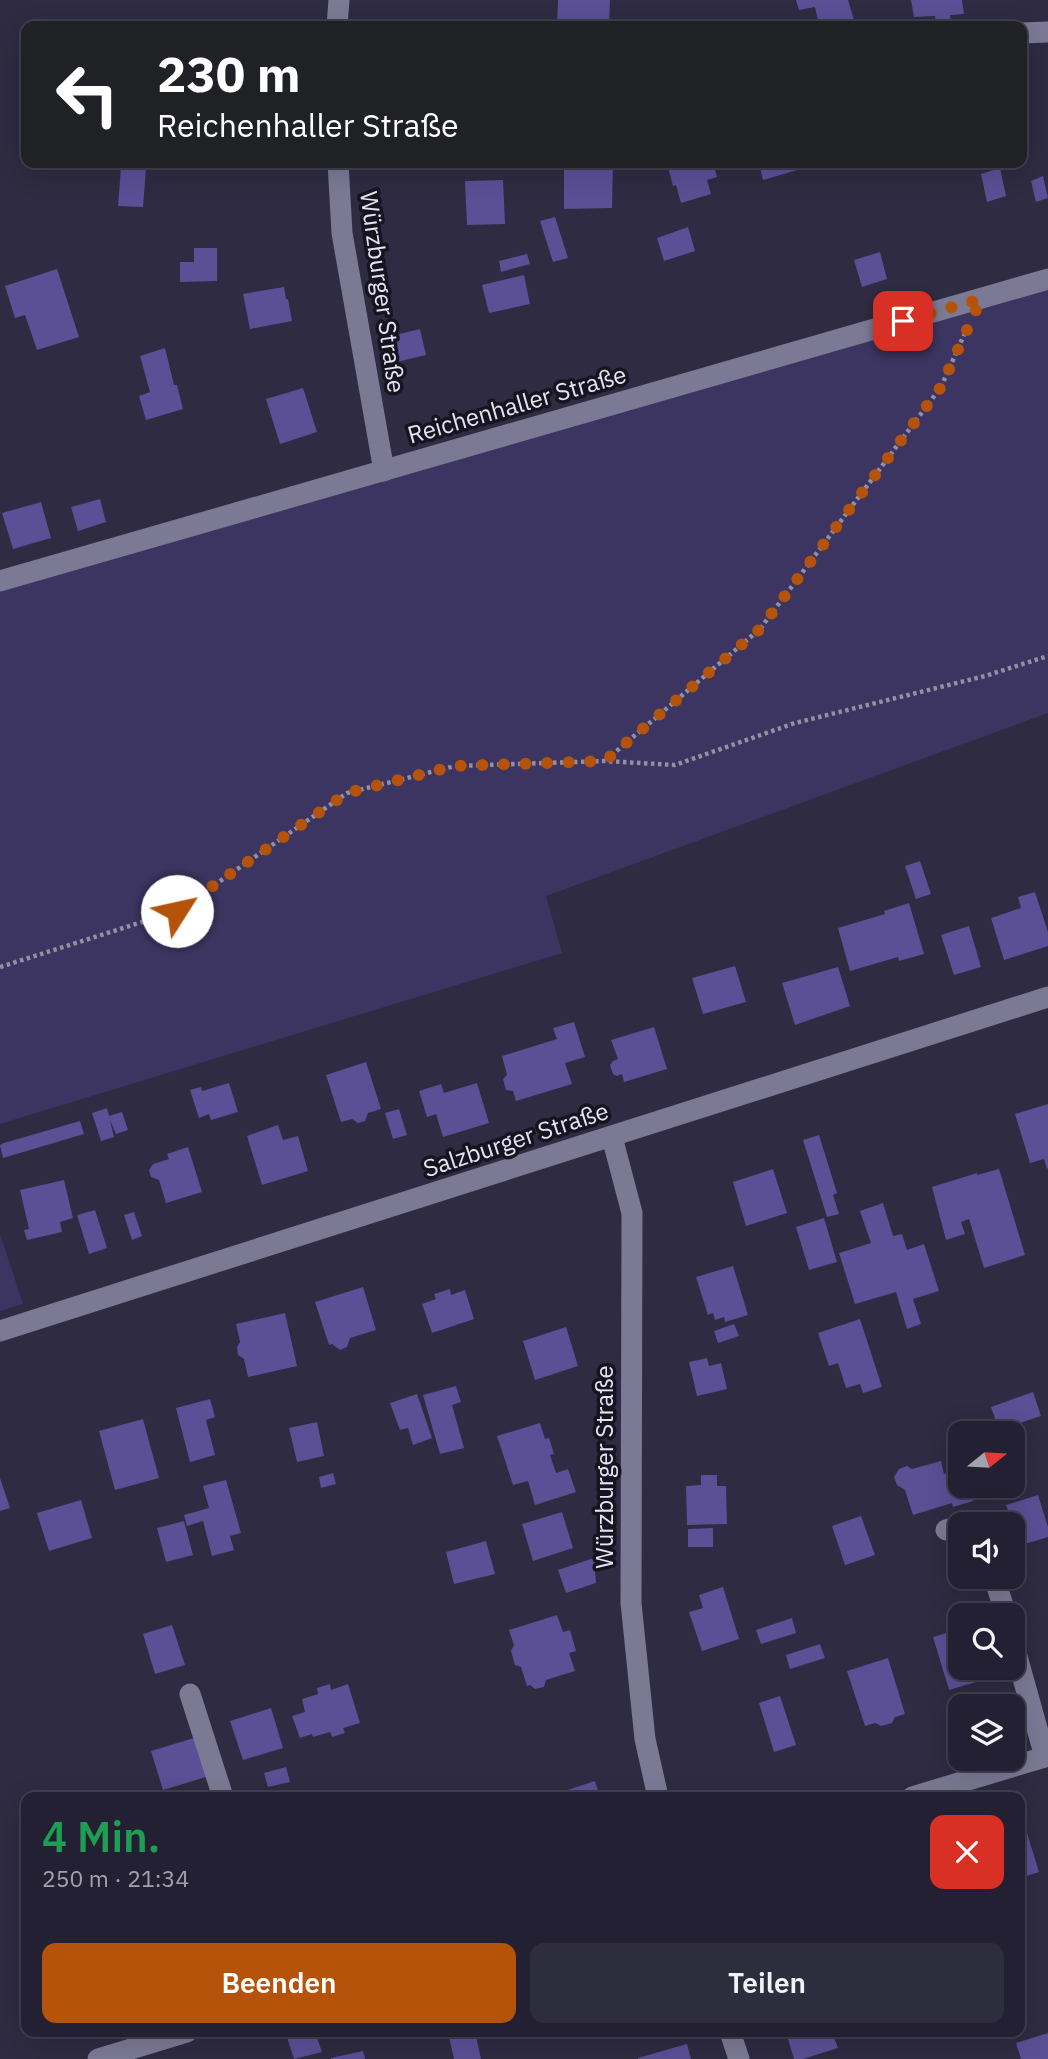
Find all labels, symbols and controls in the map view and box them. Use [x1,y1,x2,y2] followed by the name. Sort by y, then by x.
[157,42,301,105] text: 230 m
[42,49,133,140] icon: left
[157,104,459,146] text: Reichenhaller Straße
[353,189,413,395] street label: Würzburger Straße
[873,291,933,351] pin
[884,302,922,340] icon: arrive
[404,357,630,451] street label: Reichenhaller Straße
[140,874,214,948] position arrow
[419,1094,612,1184] street label: Salzburger Straße
[588,1365,620,1569] street label: Würzburger Straße
[948,1421,1026,1498] north arrow
[948,1421,1025,1771] map controls
[948,1512,1025,1589] button: sound
[948,1603,1025,1680] button: search
[948,1694,1025,1771] button: layers
[42,1809,160,1864] text: 4 Min.
[930,1815,1004,1889] button: close
[42,1863,189,1893] text: 250 m · 21:34
[42,1943,516,2023] button: Beenden
[530,1943,1004,2023] button: Teilen

